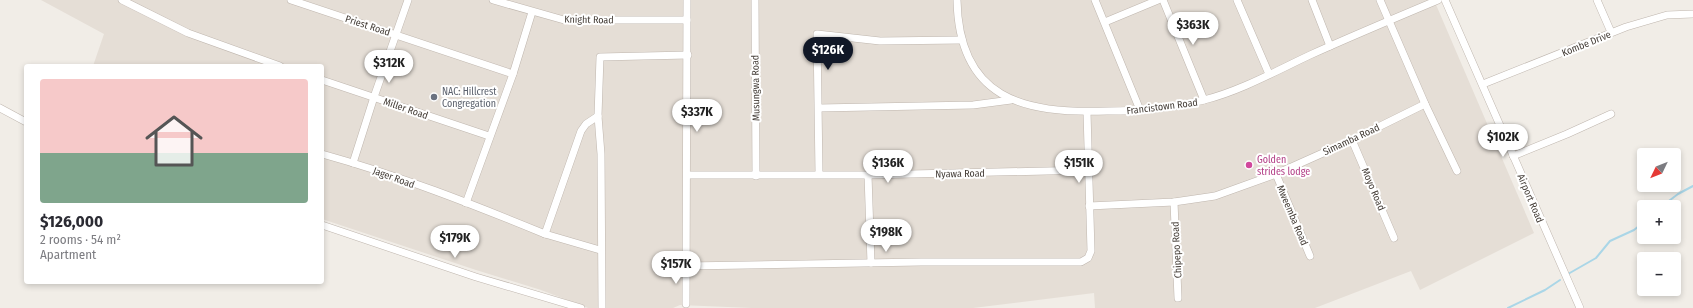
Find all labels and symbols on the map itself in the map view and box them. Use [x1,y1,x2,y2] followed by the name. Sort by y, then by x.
[1165,12,1221,46] pin: $363K
[344,13,392,39] street label: Priest Road
[564,14,614,26] street label: Knight Road
[1560,29,1613,59] street label: Kombe Drive
[800,37,856,71] pin: $126K
[361,50,417,84] pin: $312K
[749,55,763,121] street label: Musungwa Road
[442,86,497,110] place label: NAC: Hillcrest Congregation
[429,92,439,102] marker: NAC: Hillcrest Congregation
[382,96,430,122] street label: Miller Road
[1126,97,1198,117] street label: Francistown Road
[669,99,725,133] pin: $337K
[1321,122,1382,158] street label: Simamba Road
[1475,124,1531,158] pin: $102K
[1637,148,1681,192] north arrow
[860,150,916,184] pin: $136K
[1051,150,1107,184] pin: $151K
[1257,154,1310,178] place label: Golden strides lodge
[1244,160,1254,170] marker: Golden strides lodge
[371,165,416,191] street label: Jager Road
[1359,166,1387,212] street label: Moyo Road
[935,168,985,180] street label: Nyawa Road
[1514,172,1546,225] street label: Airport Road
[1274,183,1310,247] street label: Mweemba Road
[858,219,914,253] pin: $198K
[1170,221,1184,279] street label: Chipepo Road
[427,225,483,259] pin: $179K
[648,251,704,285] pin: $157K

